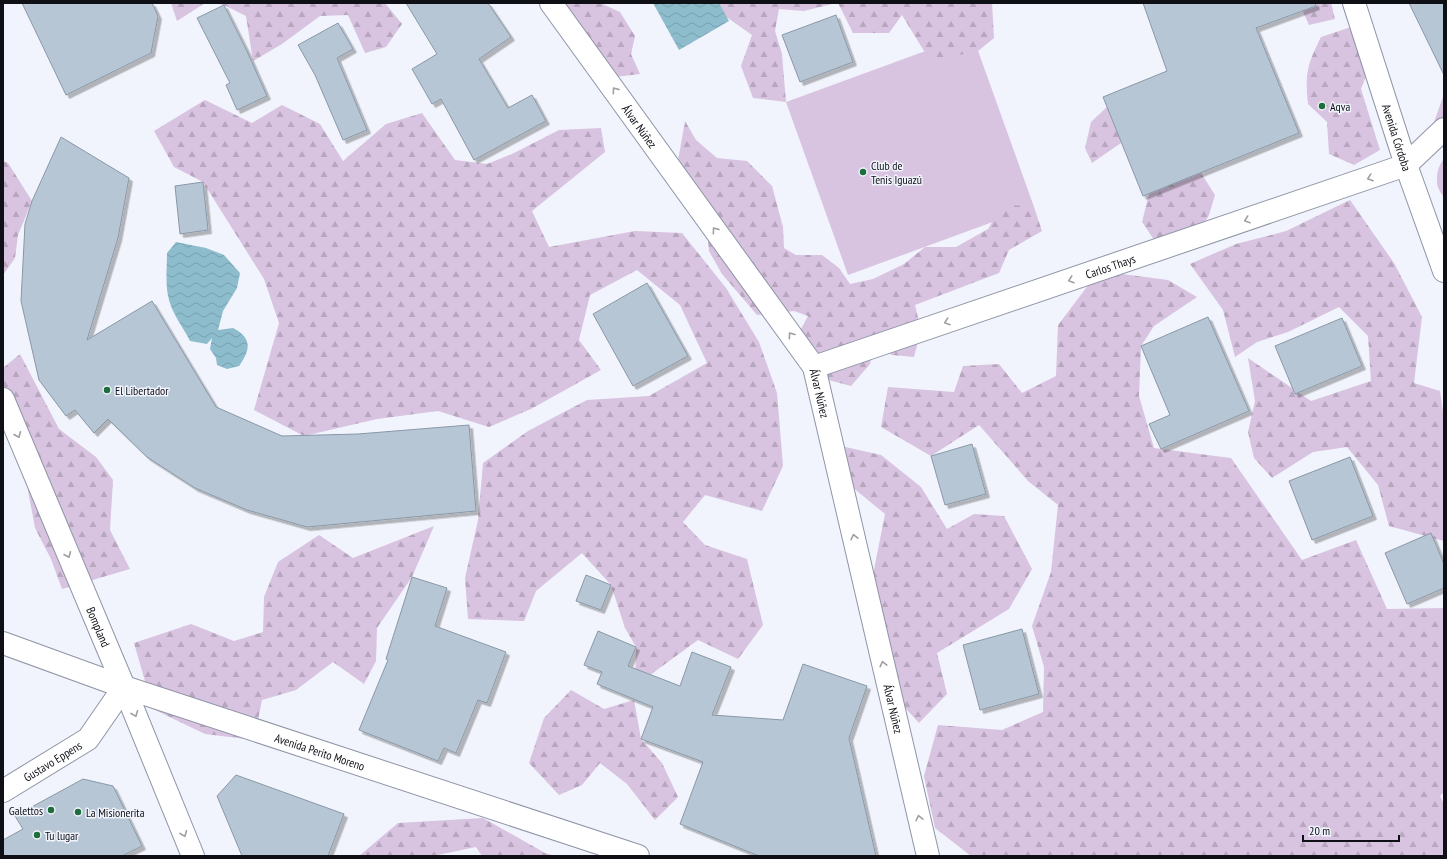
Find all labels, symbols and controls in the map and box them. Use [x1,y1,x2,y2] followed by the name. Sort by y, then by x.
[612,88,619,95] one-way arrow
[1330,99,1350,114] place label: Aqva
[1317,101,1327,111] marker: Aqva
[619,102,661,151] street label: Álvar Núñez
[1379,102,1415,173] street label: Avenida Córdoba
[871,158,922,187] place label: Club de Tenis Iguazú
[858,167,868,177] marker: Club de Tenis Iguazú
[1366,173,1373,182] one-way arrow
[1243,216,1250,224] one-way arrow
[713,227,720,234] one-way arrow
[1083,250,1137,281] street label: Carlos Thays
[1067,275,1074,284] one-way arrow
[944,317,951,325] one-way arrow
[789,332,796,339] one-way arrow
[807,367,833,419] street label: Álvar Núñez
[115,383,169,398] place label: El Libertador
[102,385,112,395] marker: El Libertador
[13,431,21,439] one-way arrow
[850,534,858,541] one-way arrow
[64,551,72,558] one-way arrow
[84,604,114,649] street label: Bompland
[879,661,888,668] one-way arrow
[881,683,907,735] street label: Álvar Núñez
[130,710,138,717] one-way arrow
[273,730,367,773] street label: Avenida Perito Moreno
[21,737,84,784] street label: Gustavo Eppens
[9,803,43,818] place label: Galettos
[46,805,56,815] marker: Galettos
[86,805,145,820] place label: La Misionerita
[73,807,83,817] marker: La Misionerita
[915,815,923,821] one-way arrow
[1303,817,1399,843] scale bar
[1309,823,1330,838] text: 20 m
[45,828,79,843] place label: Tu lugar
[32,830,42,840] marker: Tu lugar
[179,831,187,838] one-way arrow

